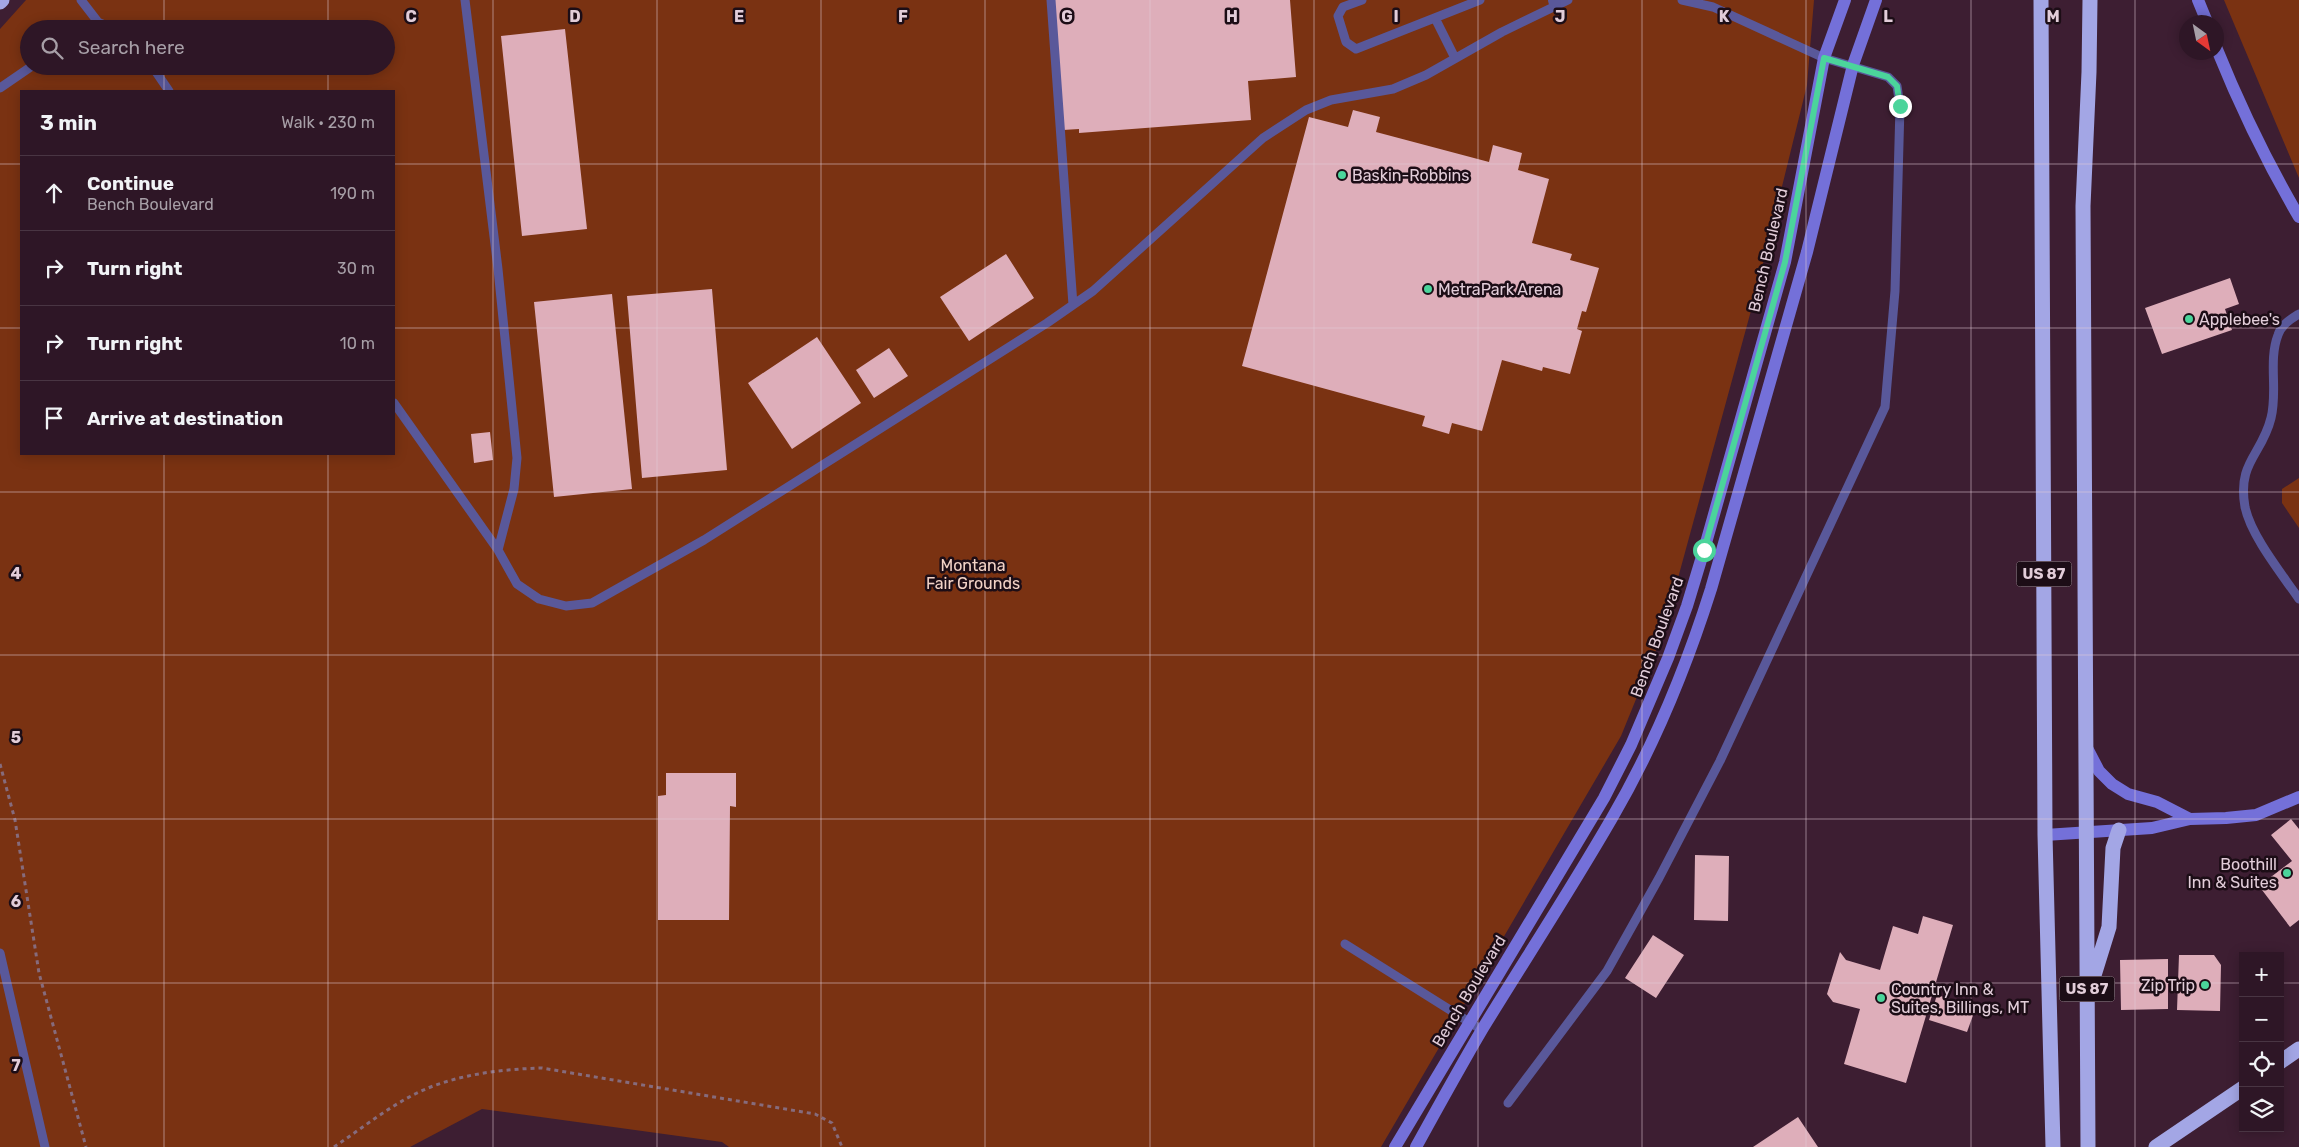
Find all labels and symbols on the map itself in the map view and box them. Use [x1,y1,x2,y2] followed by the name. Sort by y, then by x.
[405,7,417,26] text: C
[569,7,581,26] text: D
[734,7,744,26] text: E
[898,7,908,26] text: F
[1061,7,1073,26] text: G
[1226,7,1238,26] text: H
[1393,7,1399,26] text: I
[1555,7,1565,26] text: J
[1719,7,1730,26] text: K
[1883,7,1893,26] text: L
[2046,7,2060,26] text: M
[2179,15,2224,60] north arrow
[1889,95,1912,118] route end
[1352,166,1469,185] place label: Baskin-Robbins
[1336,169,1348,181] marker: Baskin-Robbins
[1744,186,1792,314] street label: Bench Boulevard
[1438,280,1561,299] place label: MetraPark Arena
[1422,283,1434,295] marker: MetraPark Arena
[2199,310,2280,329] place label: Applebee's
[2183,313,2195,325] marker: Applebee's
[1693,539,1716,562] route start
[926,556,1020,593] park label: Montana Fair Grounds
[2016,562,2072,586] road number: US 87
[11,564,22,583] text: 4
[1626,574,1688,700] street label: Bench Boulevard
[11,728,21,747] text: 5
[2187,855,2277,892] place label: Boothill Inn & Suites
[2281,867,2293,879] marker: Boothill Inn & Suites
[11,892,21,911] text: 6
[1428,932,1510,1050] street label: Bench Boulevard
[2060,976,2114,1002] road number: US 87
[2141,976,2195,995] place label: Zip Trip
[2199,979,2211,991] marker: Zip Trip
[1891,980,2029,1017] place label: Country Inn & Suites, Billings, MT
[1875,992,1887,1004] marker: Country Inn & Suites, Billings, MT
[11,1056,21,1075] text: 7

